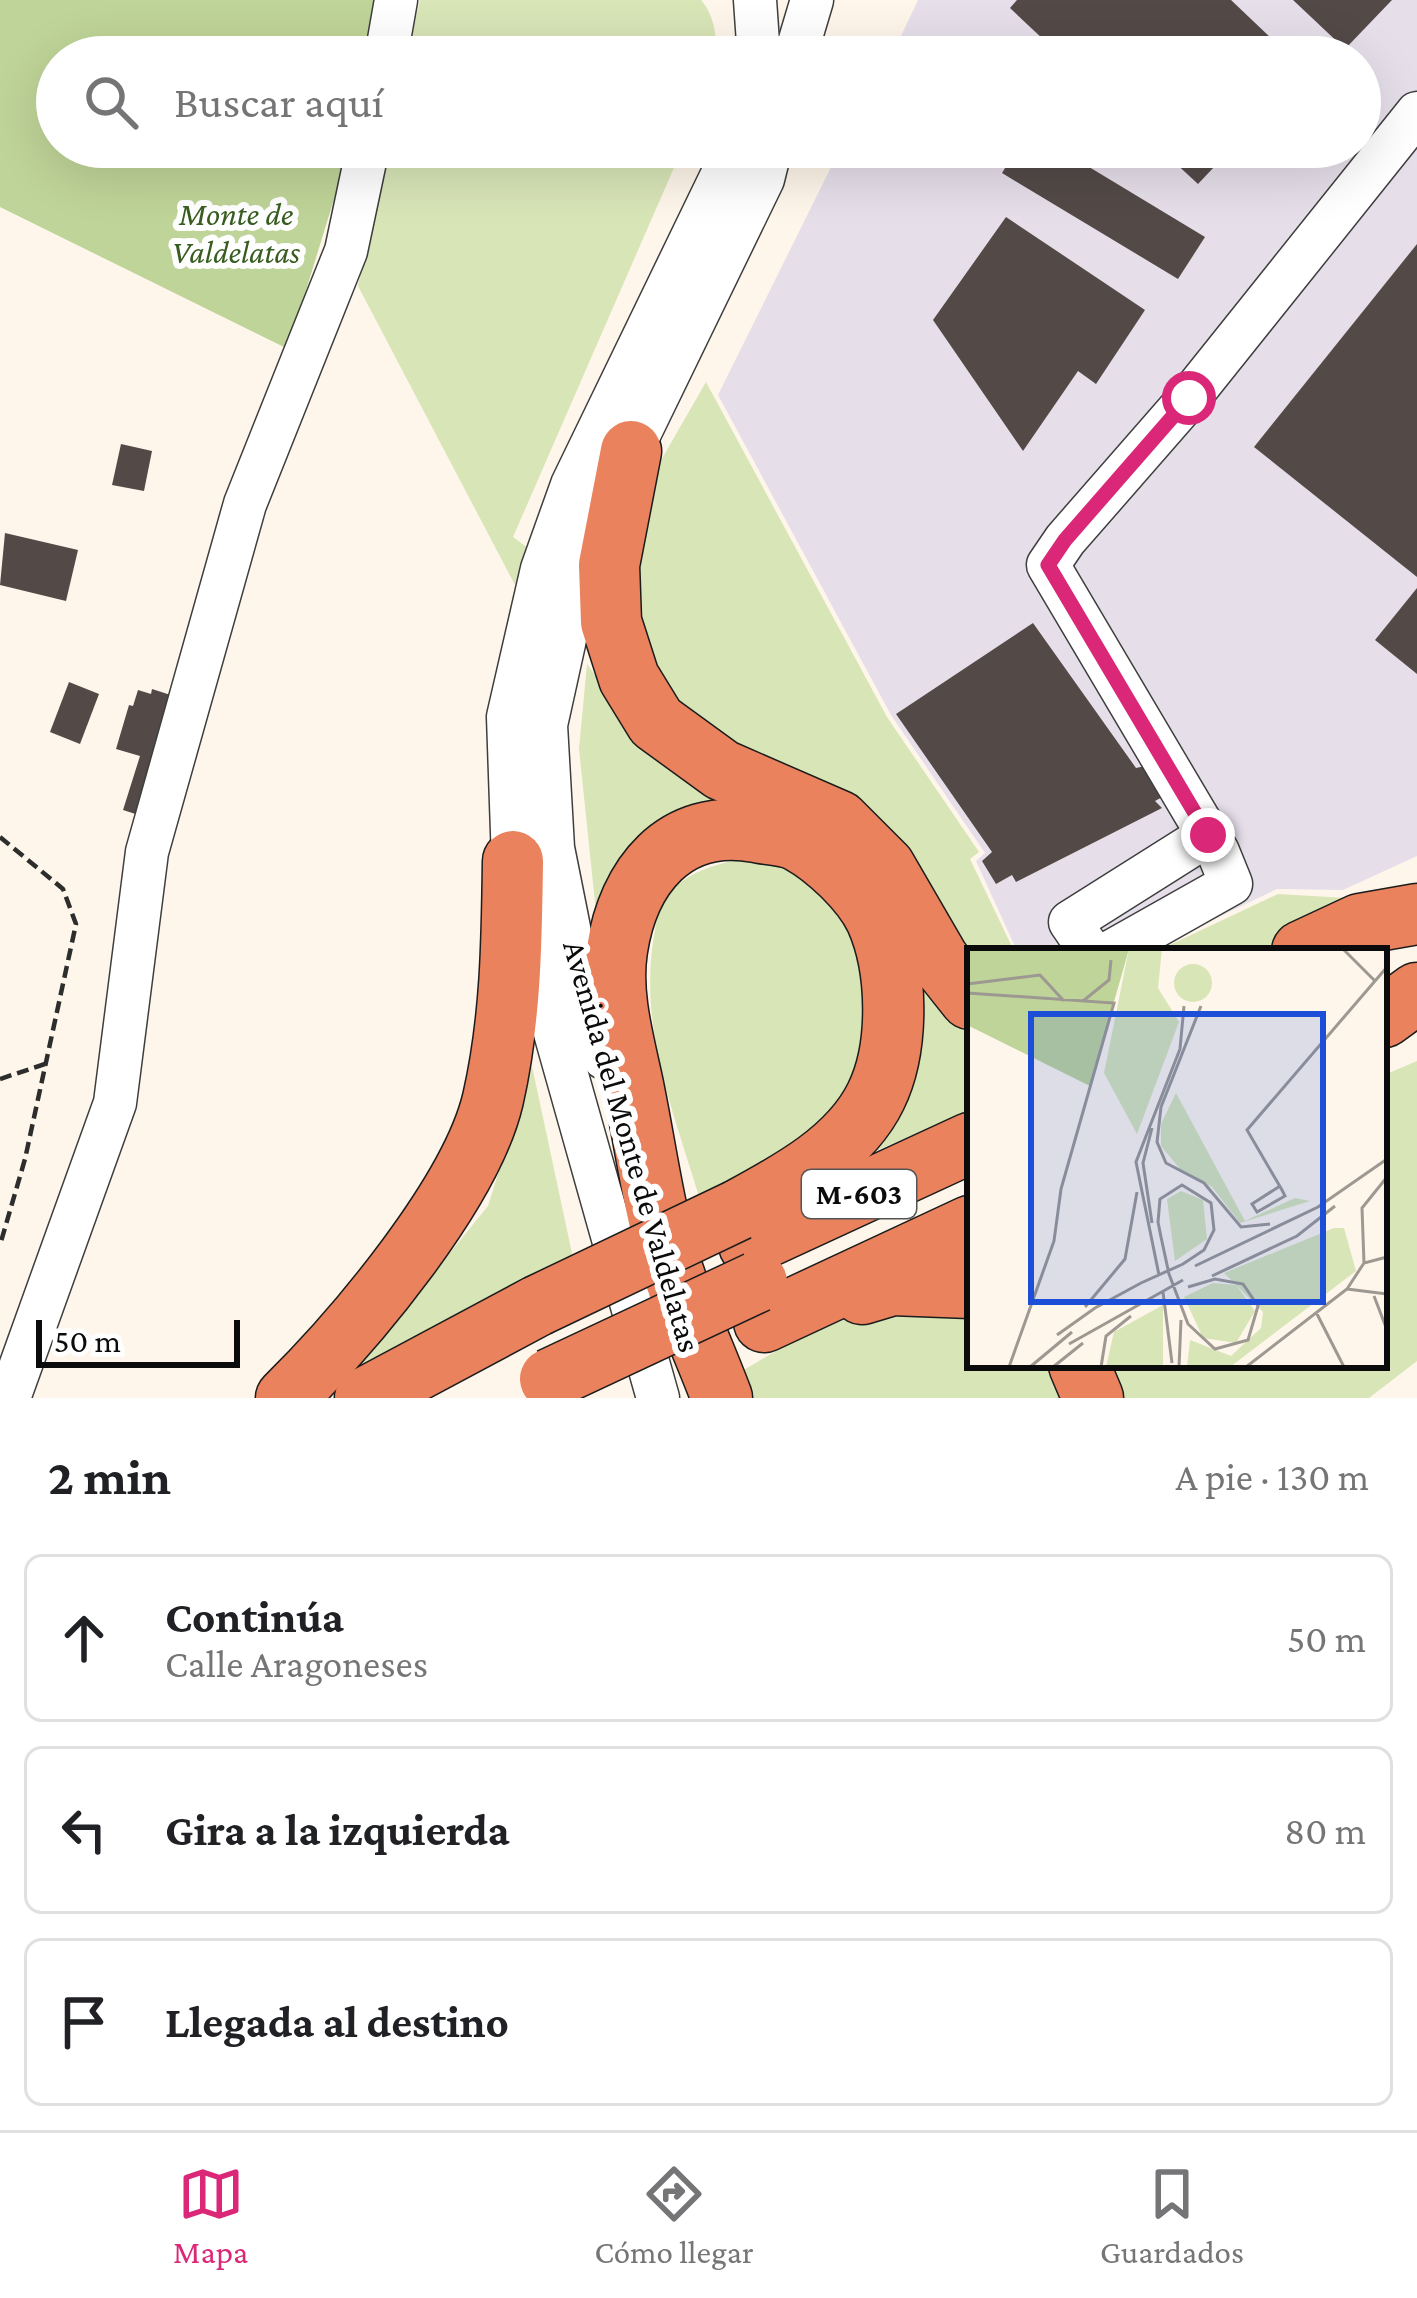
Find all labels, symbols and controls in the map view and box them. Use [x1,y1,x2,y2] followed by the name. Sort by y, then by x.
[36,36,1381,168] search box
[78,69,144,135] icon: search
[174,77,384,127] text: Buscar aquí
[172,195,301,270] park label: Monte de Valdelatas
[1162,371,1216,425] route start
[1181,808,1235,862] route end
[556,936,709,1356] street label: Avenida del Monte de Valdelatas
[967,948,1387,1368] inset map
[802,1170,916,1218] road number: M-603
[36,1314,240,1367] scale bar
[54,1322,121,1359] text: 50 m
[48,1448,171,1505] text: 2 min
[1176,1455,1369,1498] text: A pie · 130 m
[165,1592,344,1642] text: Continúa
[51,1605,117,1671] icon: ahead
[1287,1617,1366,1660] text: 50 m
[165,1642,428,1685] text: Calle Aragoneses
[51,1797,117,1863] icon: left
[165,1805,510,1855] text: Gira a la izquierda
[1284,1809,1366,1852] text: 80 m
[51,1989,117,2055] icon: arrive
[165,1997,509,2047] text: Llegada al destino
[173,2161,248,2270] tab: Mapa
[594,2161,754,2270] tab: Cómo llegar
[1100,2161,1244,2270] tab: Guardados

